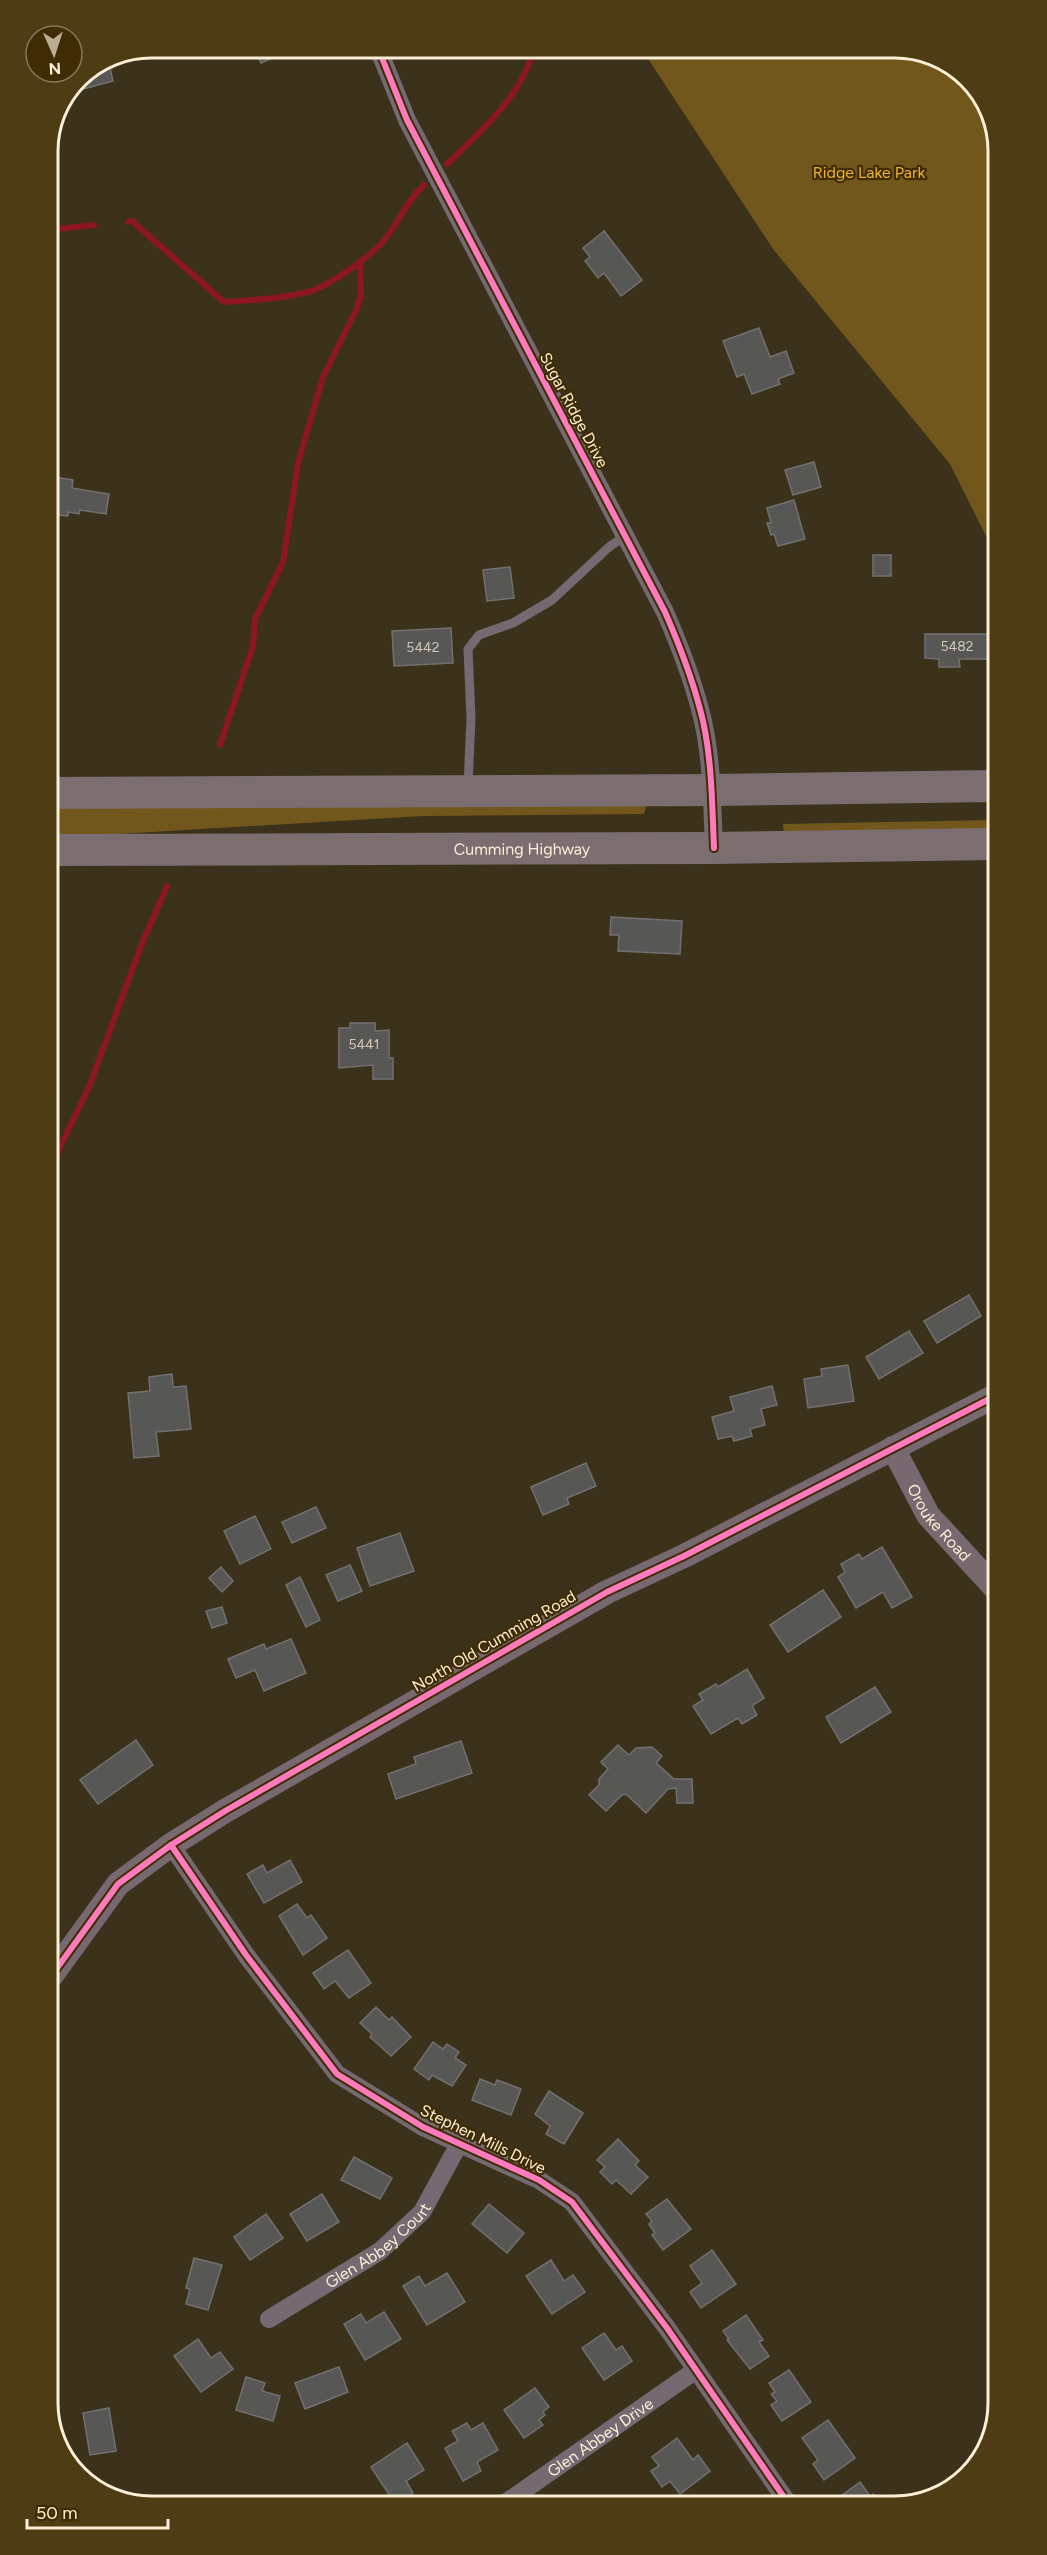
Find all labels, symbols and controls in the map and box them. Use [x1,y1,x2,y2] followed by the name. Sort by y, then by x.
[24,24,84,84] north arrow
[48,59,61,78] text: N
[813,163,925,182] park label: Ridge Lake Park
[536,349,613,471] street label: Sugar Ridge Drive
[940,638,974,655] house number: 5482
[406,639,440,656] house number: 5442
[454,839,591,858] street label: Cumming Highway
[348,1036,380,1053] house number: 5441
[904,1480,975,1565] street label: Orouke Road
[409,1586,579,1696] street label: North Old Cumming Road
[417,2100,549,2178] street label: Stephen Mills Drive
[322,2199,435,2292] street label: Glen Abbey Court
[543,2393,657,2481] street label: Glen Abbey Drive
[27,2492,168,2530] scale bar
[36,2502,78,2524] text: 50 m

